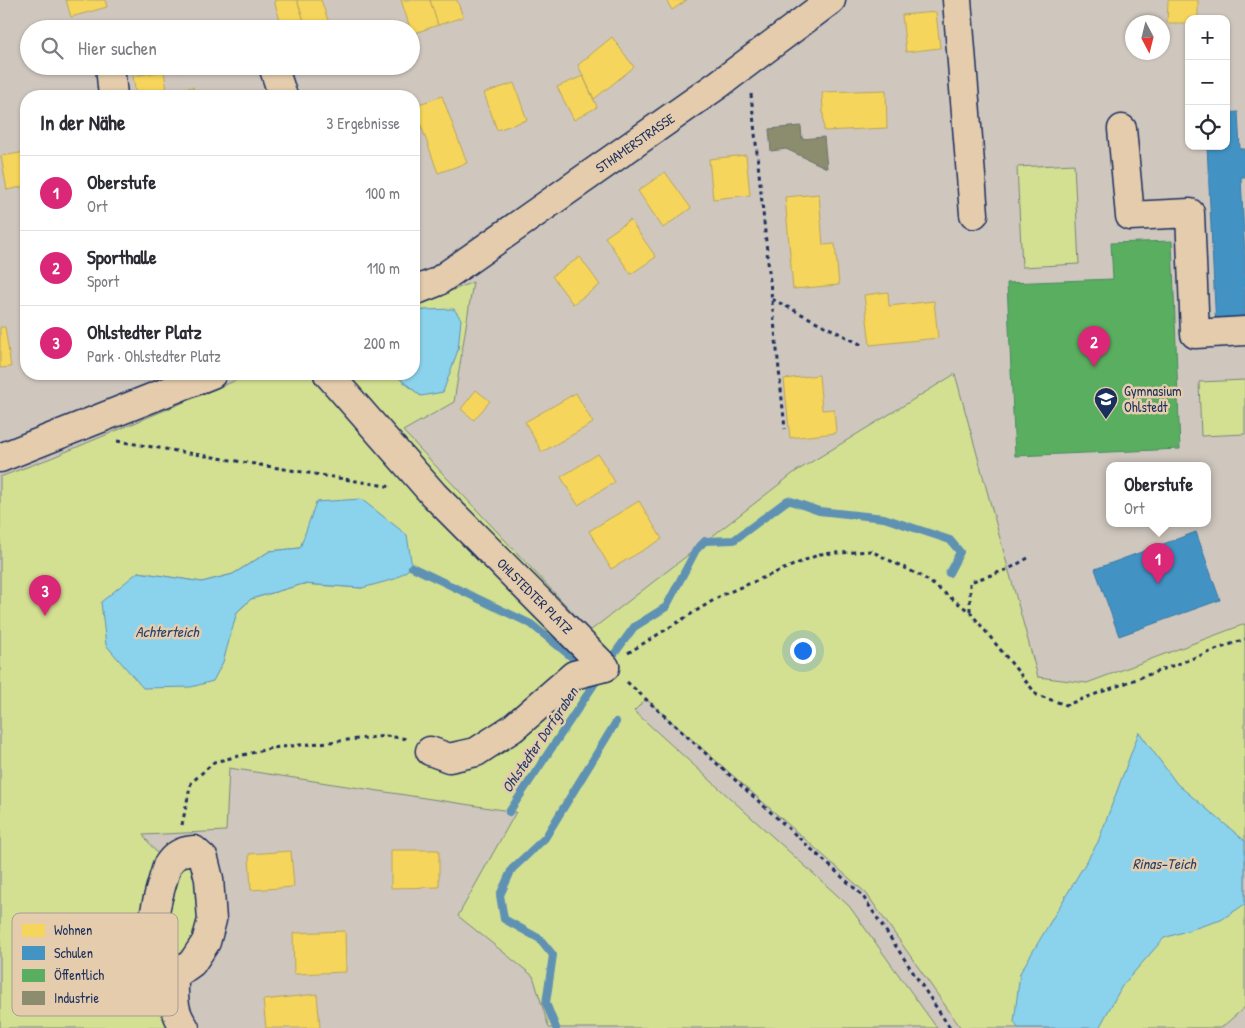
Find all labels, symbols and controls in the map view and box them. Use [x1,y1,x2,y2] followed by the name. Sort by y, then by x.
[1125,15,1170,60] north arrow
[1185,15,1230,150] map controls
[1185,15,1230,60] button: +
[20,20,420,75] search box
[38,34,66,62] icon: search
[78,35,157,61] text: Hier suchen
[1185,60,1230,105] button: −
[1185,105,1230,150] button: locate
[40,108,125,137] text: In der Nähe
[591,108,678,177] street label: STHAMERSTRASSE
[326,112,400,134] text: 3 Ergebnisse
[87,169,156,195] text: Oberstufe
[53,182,59,204] text: 1
[365,182,400,204] text: 100 m
[87,195,108,217] text: Ort
[87,244,157,270] text: Sporthalle
[52,257,60,279] text: 2
[367,257,400,279] text: 110 m
[87,270,119,292] text: Sport
[87,319,202,345] text: Ohlstedter Platz
[1078,326,1110,367] pin: 2
[52,332,60,354] text: 3
[364,332,400,354] text: 200 m
[87,345,221,367] text: Park · Ohlstedter Platz
[1124,381,1182,416] place label: Gymnasium Ohlstedt
[1093,386,1119,420] school or university icon: Gymnasium Ohlstedt
[1106,462,1211,527] popup
[1124,471,1193,497] text: Oberstufe
[1124,497,1145,519] text: Ort
[1142,543,1174,584] pin: 1
[493,554,577,638] street label: OHLSTEDTER PLATZ
[29,575,61,616] pin: 3
[136,621,200,642] water label: Achterteich
[790,638,816,664] your location
[496,682,583,797] water label: Ohlstedter Dorfgraben
[1132,853,1197,874] water label: Rinas-Teich
[12,913,178,1016] legend
[54,920,92,939] text: Wohnen
[54,943,93,962] text: Schulen
[54,965,104,984] text: Öffentlich
[54,988,99,1007] text: Industrie

